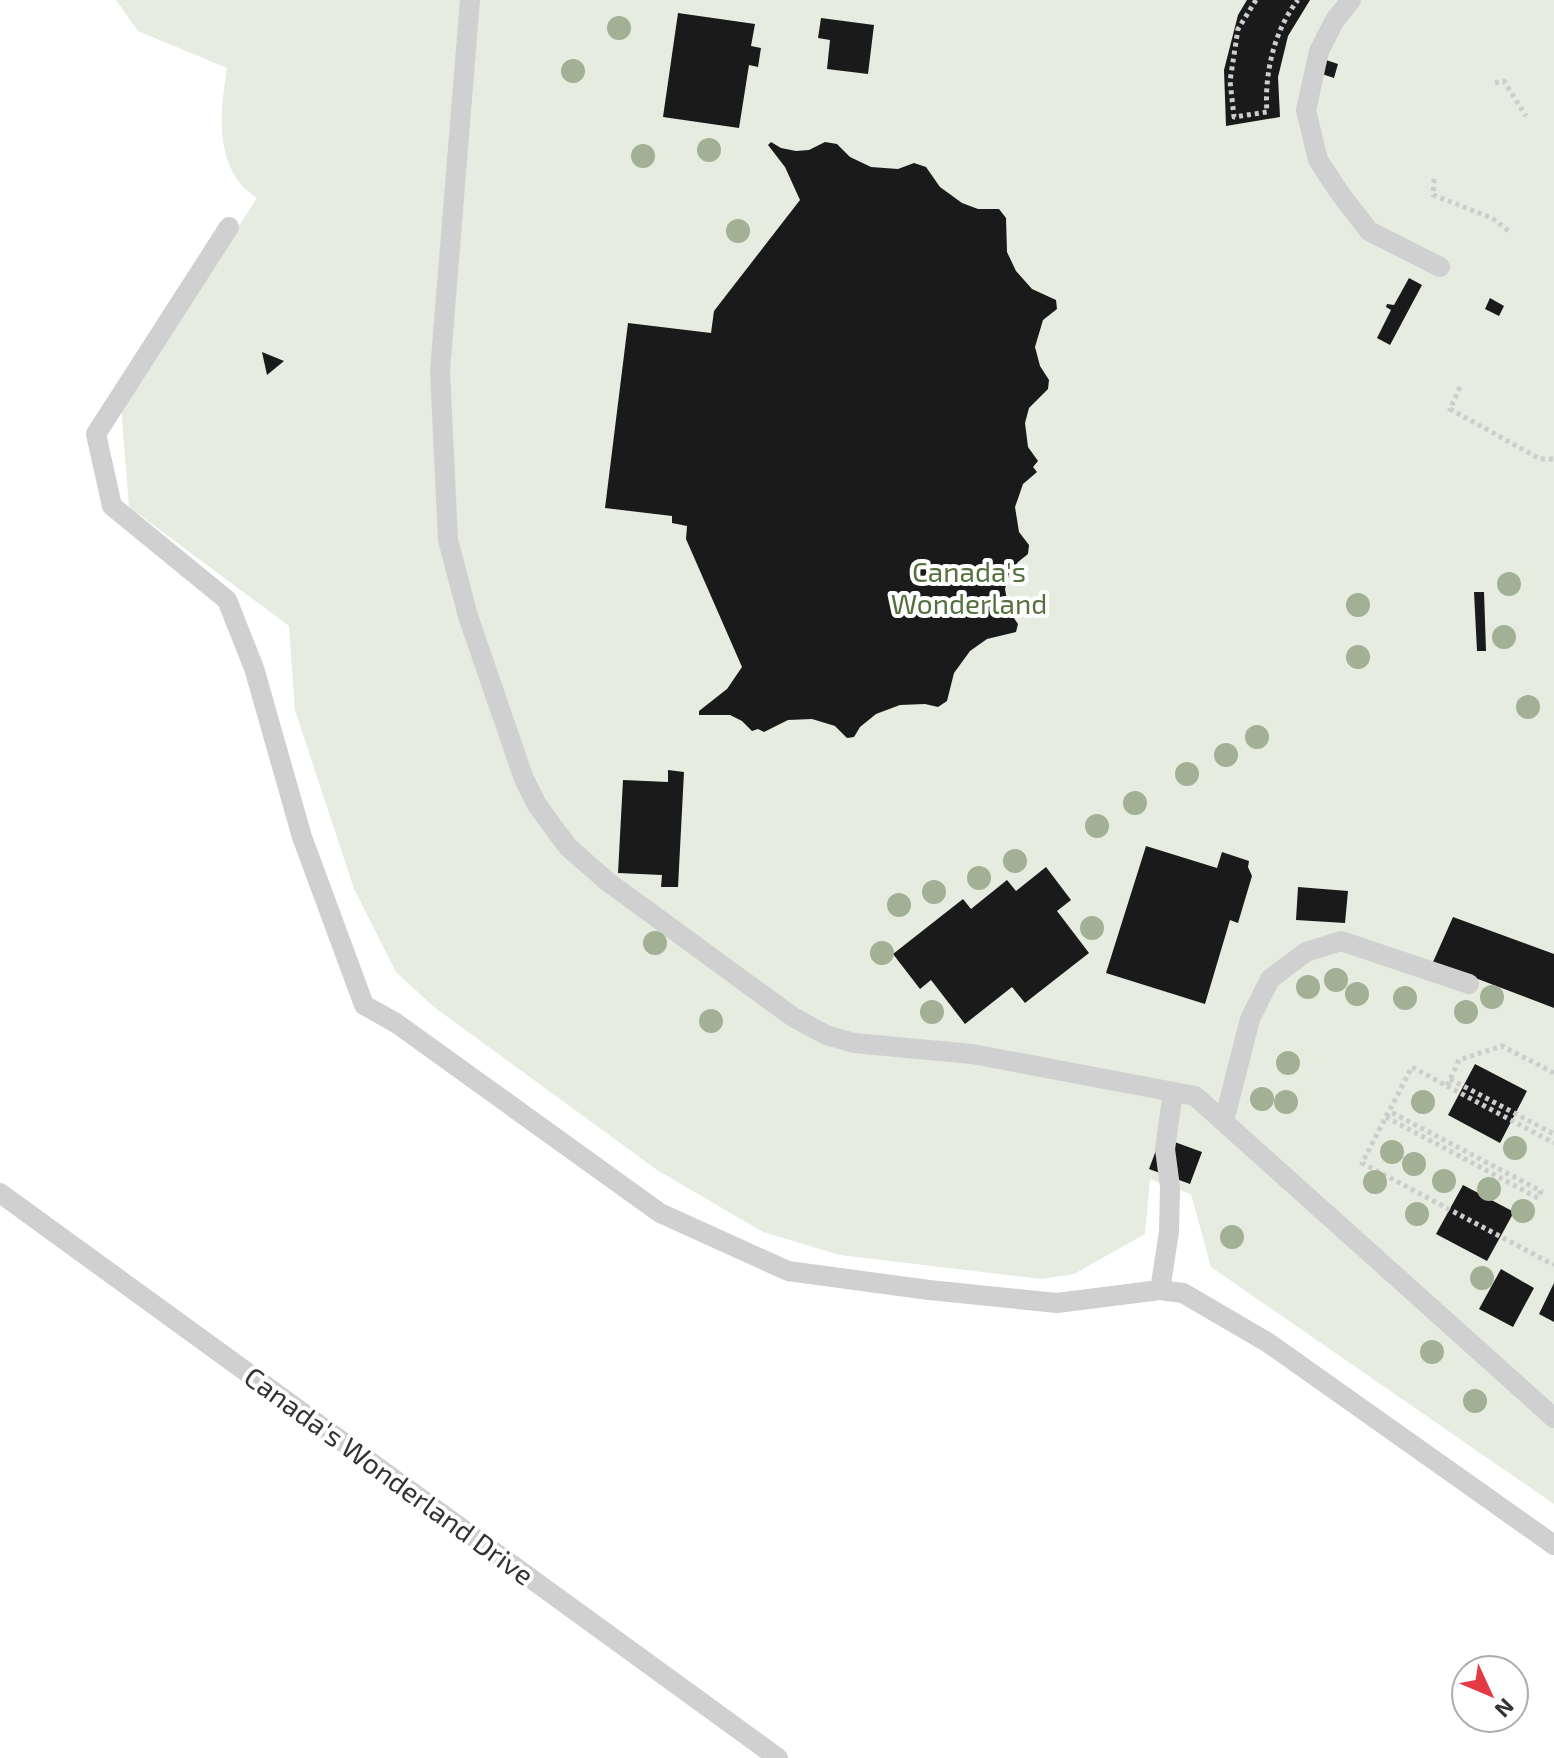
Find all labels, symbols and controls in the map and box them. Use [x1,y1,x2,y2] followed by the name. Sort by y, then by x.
[891,554,1047,620] park label: Canada's Wonderland
[238,1359,541,1592] street label: Canada's Wonderland Drive
[1450,1654,1530,1734] north arrow
[1490,1694,1520,1723] text: N

